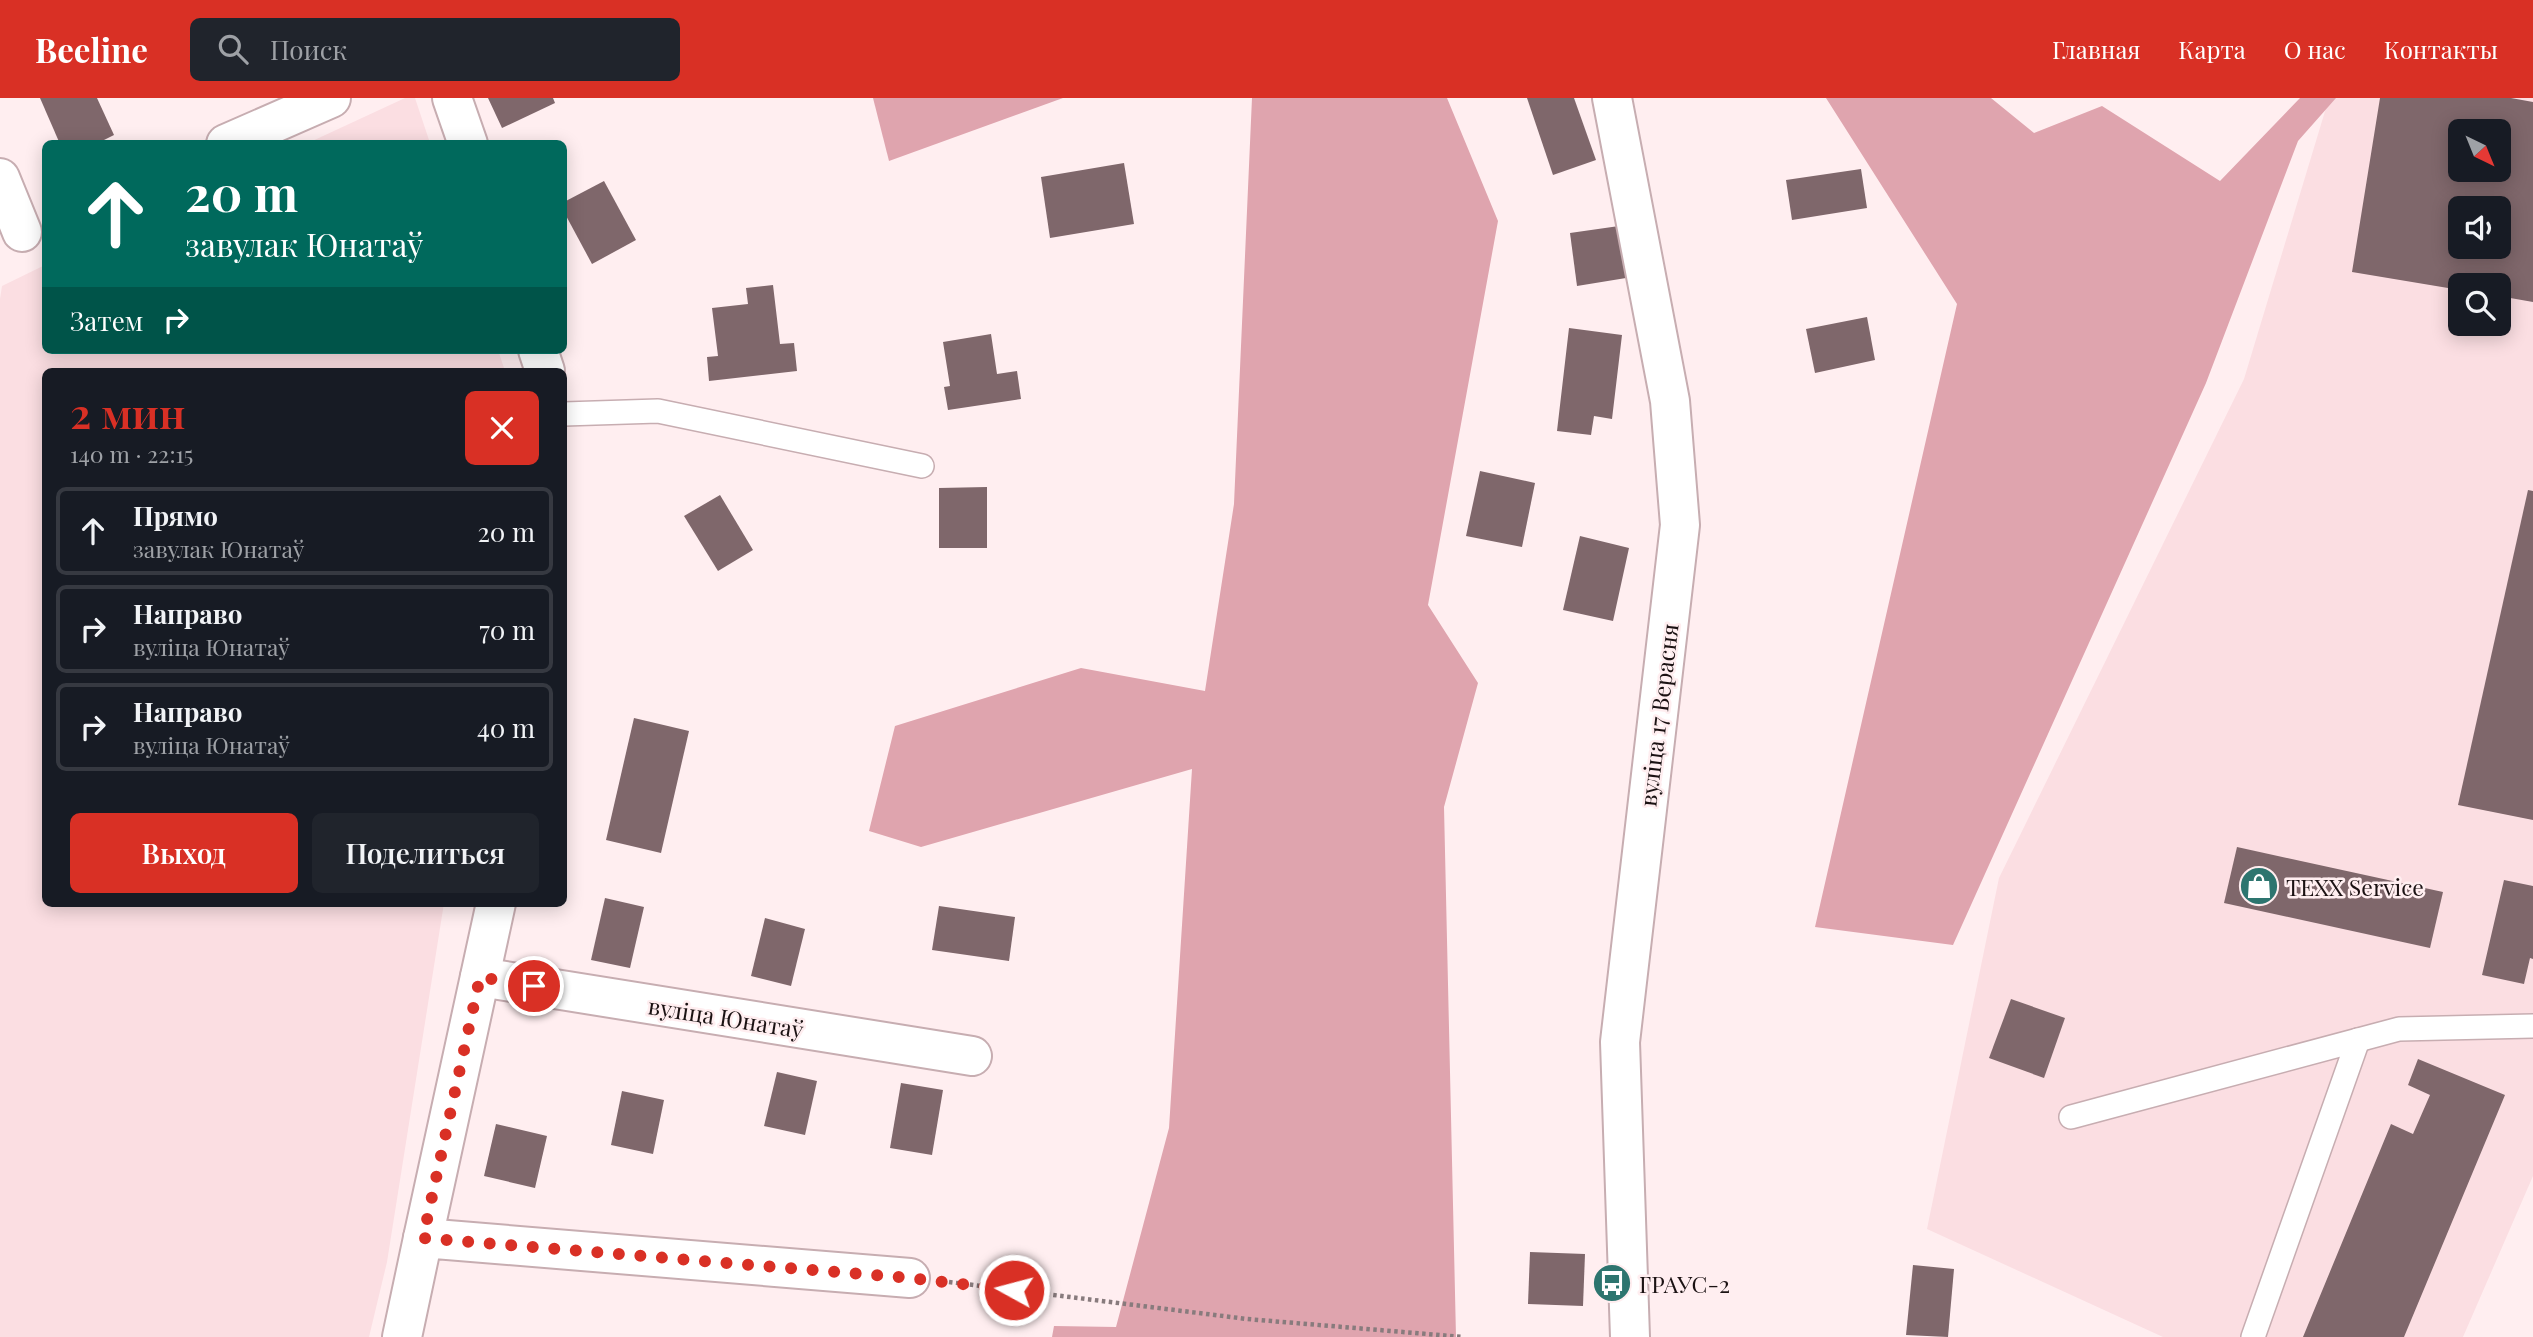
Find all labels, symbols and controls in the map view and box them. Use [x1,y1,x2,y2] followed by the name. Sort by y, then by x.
[190,18,680,81] search box
[35,27,148,71] text: Beeline
[214,30,252,68] icon: search
[270,32,347,67] text: Поиск
[2052,33,2140,65] text: Главная
[2178,33,2246,65] text: Карта
[2284,33,2346,65] text: О нас
[2384,33,2498,65] text: Контакты
[2448,119,2511,182] north arrow
[2448,119,2511,336] map controls
[185,159,298,224] text: 20 m
[70,168,161,259] icon: ahead
[2448,196,2511,259] button: sound
[185,222,423,265] text: завулак Юнатаў
[2448,273,2511,336] button: search
[157,301,195,339] icon: right
[70,303,143,338] text: Затем
[70,384,185,440] text: 2 мин
[465,391,539,465] button: close
[70,438,193,469] text: 140 m · 22:15
[133,498,218,533] text: Прямо
[74,512,112,550] icon: ahead
[477,514,535,549] text: 20 m
[133,533,304,564] text: завулак Юнатаў
[133,596,242,631] text: Направо
[74,610,112,648] icon: right
[479,612,535,647] text: 70 m
[1631,622,1685,808] street label: вуліца 17 Верасня
[133,631,290,662] text: вуліца Юнатаў
[133,694,242,729] text: Направо
[74,708,112,746] icon: right
[477,710,535,745] text: 40 m
[133,729,290,760] text: вуліца Юнатаў
[70,813,298,893] button: Выход
[312,813,539,893] button: Поделиться
[2238,865,2280,907] shop icon: TEXX Service
[2286,871,2424,902] place label: TEXX Service
[504,956,564,1016] pin
[515,967,553,1005] icon: arrive
[646,989,806,1045] street label: вуліца Юнатаў
[977,1253,1051,1327] position arrow
[1591,1262,1633,1304] bus stop icon: ГРАУС-2
[1639,1268,1730,1299] place label: ГРАУС-2

